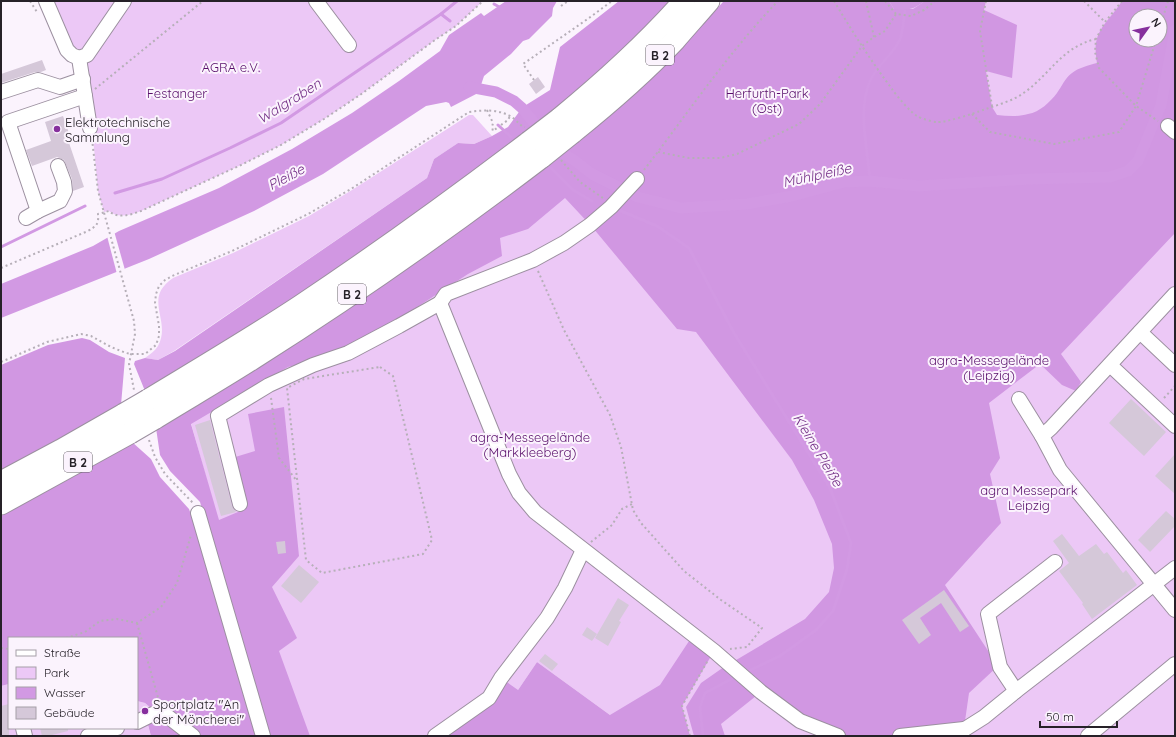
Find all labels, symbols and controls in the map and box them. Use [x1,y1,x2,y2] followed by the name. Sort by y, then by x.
[1128,8,1168,48] north arrow
[1148,15,1164,30] text: N
[646,45,674,65] road number: B 2
[202,59,260,75] park label: AGRA e.V.
[254,74,325,128] water label: Walgraben
[147,85,207,101] park label: Festanger
[725,85,809,116] park label: Herfurth-Park (Ost)
[65,114,170,145] place label: Elektrotechnische Sammlung
[52,124,62,134] marker: Elektrotechnische Sammlung
[265,159,308,194] water label: Pleiße
[781,159,854,191] water label: Mühlpleiße
[338,284,366,304] road number: B 2
[929,352,1049,383] park label: agra-Messegelände (Leipzig)
[789,410,847,491] water label: Kleine Pleiße
[470,429,590,460] park label: agra-Messegelände (Markkleeberg)
[64,452,92,472] road number: B 2
[980,482,1078,513] park label: agra Messepark Leipzig
[8,637,138,729] legend
[44,645,81,660] text: Straße
[44,665,69,680] text: Park
[44,685,86,700] text: Wasser
[153,696,244,727] place label: Sportplatz "An der Möncherei"
[1040,703,1117,729] scale bar
[44,705,95,720] text: Gebäude
[140,706,150,716] marker: Sportplatz "An der Möncherei"
[1046,709,1074,724] text: 50 m

